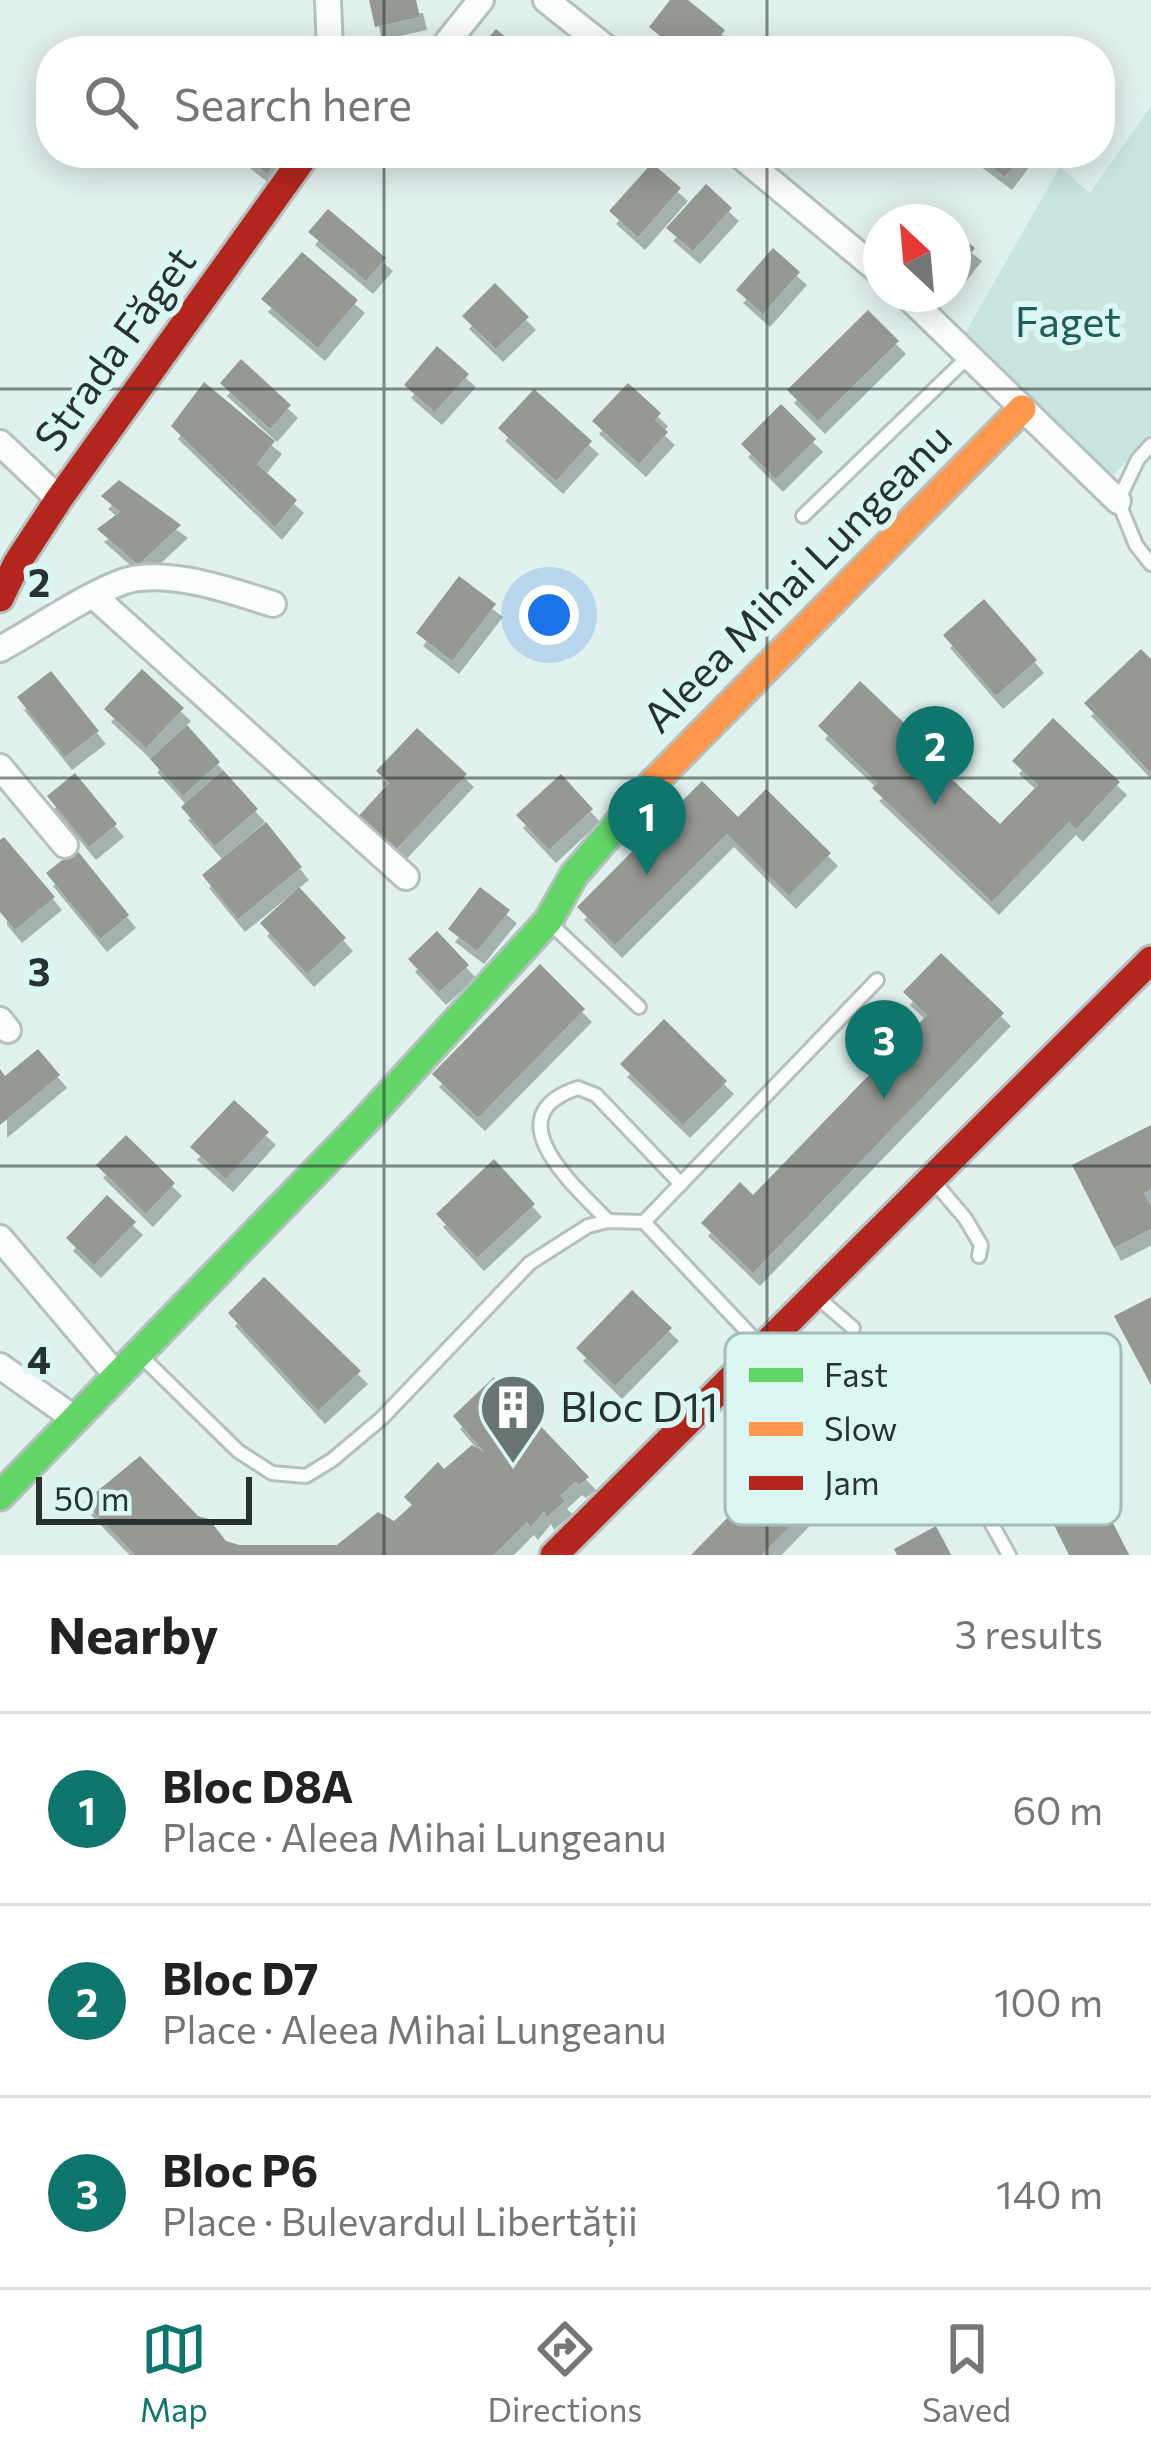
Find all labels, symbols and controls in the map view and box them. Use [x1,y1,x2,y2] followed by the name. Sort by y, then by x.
[36,36,1115,168] search box
[78,69,144,135] icon: search
[174,75,412,130] text: Search here
[863,204,971,312] north arrow
[22,235,205,460] street label: Strada Făget
[1015,294,1121,346] park label: Faget
[630,411,961,742] street label: Aleea Mihai Lungeanu
[28,557,50,605] text: 2
[519,585,579,645] your location
[896,706,974,805] pin: 2
[608,776,686,875] pin: 1
[28,946,50,994] text: 3
[845,1000,923,1099] pin: 3
[725,1333,1121,1525] legend
[27,1334,51,1382] text: 4
[824,1353,888,1394] text: Fast
[478,1372,548,1466] building icon: Bloc D11
[560,1379,719,1431] place label: Bloc D11
[824,1407,897,1448] text: Slow
[824,1461,880,1502] text: Jam
[36,1471,252,1524] scale bar
[54,1477,130,1518] text: 50 m
[48,1602,218,1665] text: Nearby
[955,1609,1103,1657] text: 3 results
[162,1757,353,1812] text: Bloc D8A
[78,1785,96,1833] text: 1
[1012,1785,1103,1833] text: 60 m
[162,1812,667,1860] text: Place · Aleea Mihai Lungeanu
[162,1949,318,2004] text: Bloc D7
[76,1977,98,2025] text: 2
[994,1977,1103,2025] text: 100 m
[162,2004,667,2052] text: Place · Aleea Mihai Lungeanu
[162,2141,318,2196] text: Bloc P6
[76,2169,98,2217] text: 3
[996,2169,1103,2217] text: 140 m
[162,2196,638,2244] text: Place · Bulevardul Libertății
[140,2316,208,2429] tab: Map
[488,2316,642,2429] tab: Directions
[922,2316,1011,2429] tab: Saved

